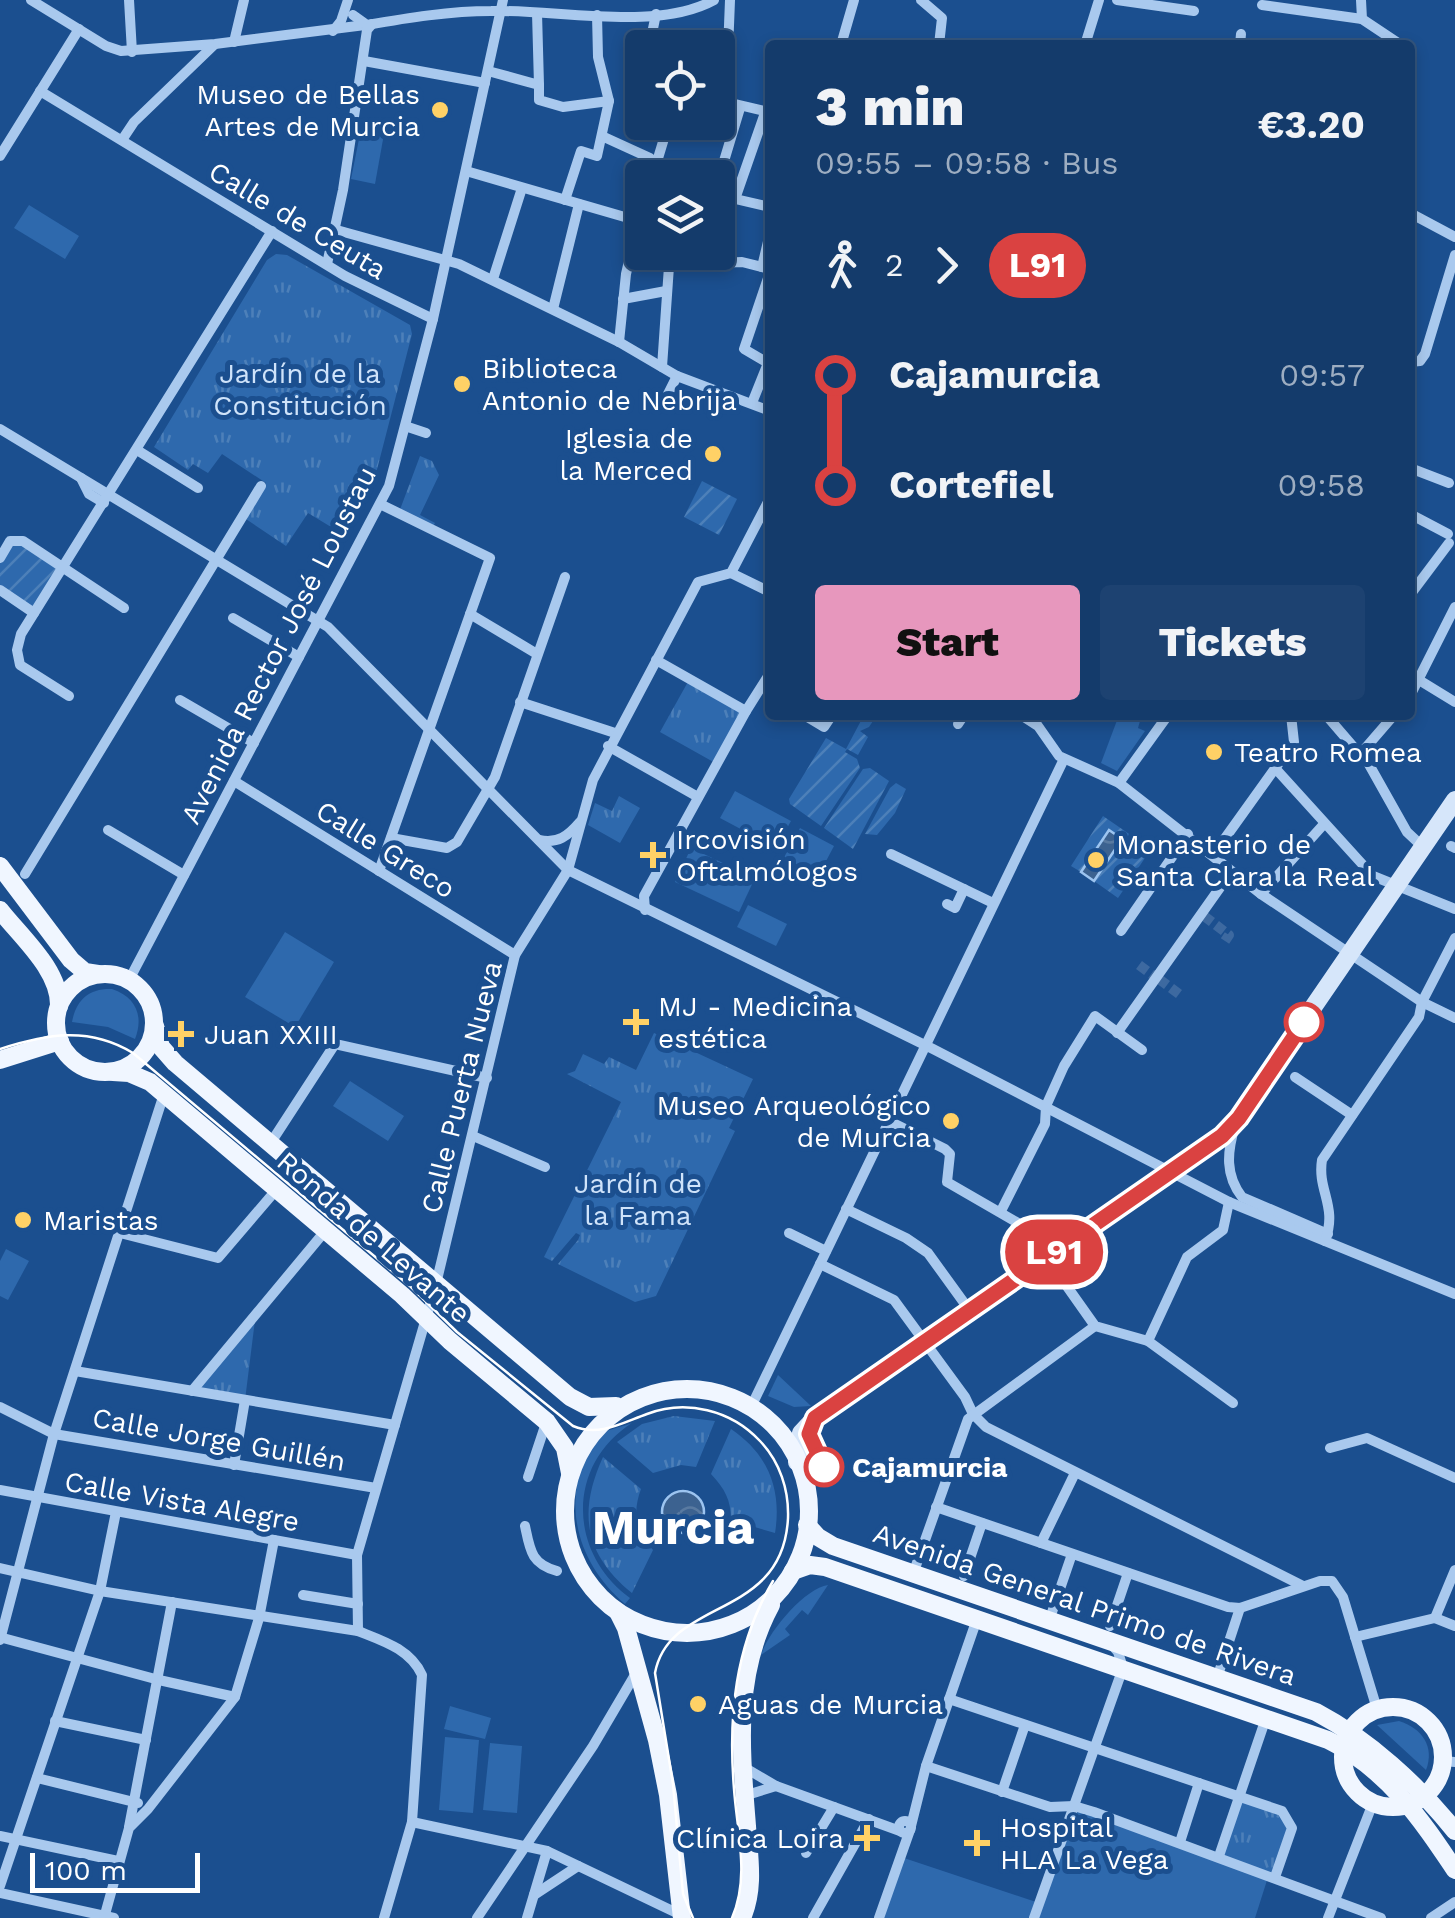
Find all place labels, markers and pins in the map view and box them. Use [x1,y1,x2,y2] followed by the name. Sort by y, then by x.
[196,78,420,143] place label: Museo de Bellas Artes de Murcia
[429,99,451,121] marker: Museo de Bellas Artes de Murcia
[482,352,737,417] place label: Biblioteca Antonio de Nebrija
[451,373,473,395] marker: Biblioteca Antonio de Nebrija
[559,422,693,487] place label: Iglesia de la Merced
[702,443,724,465] marker: Iglesia de la Merced
[1234,736,1422,769] place label: Teatro Romea
[1203,741,1225,763] marker: Teatro Romea
[676,823,858,888] place label: Ircovisión Oftalmólogos
[1116,828,1375,893] place label: Monasterio de Santa Clara la Real
[640,842,666,868] marker: Ircovisión Oftalmólogos
[1085,849,1107,871] marker: Monasterio de Santa Clara la Real
[658,990,852,1055] place label: MJ - Medicina estética
[1285,1003,1323,1041] unlabelled marker
[623,1009,649,1035] marker: MJ - Medicina estética
[204,1018,338,1051] place label: Juan XXIII
[168,1021,194,1047] marker: Juan XXIII
[656,1089,931,1154] place label: Museo Arqueológico de Murcia
[940,1110,962,1132] marker: Museo Arqueológico de Murcia
[43,1204,159,1237] place label: Maristas
[12,1209,34,1231] marker: Maristas
[805,1448,843,1486] marker: Cajamurcia
[852,1451,1008,1484] place label: Cajamurcia
[718,1688,943,1721] place label: Aguas de Murcia
[687,1693,709,1715] marker: Aguas de Murcia
[1000,1811,1169,1876] place label: Hospital HLA La Vega
[676,1822,844,1855] place label: Clínica Loira
[854,1825,880,1851] marker: Clínica Loira
[964,1830,990,1856] marker: Hospital HLA La Vega

